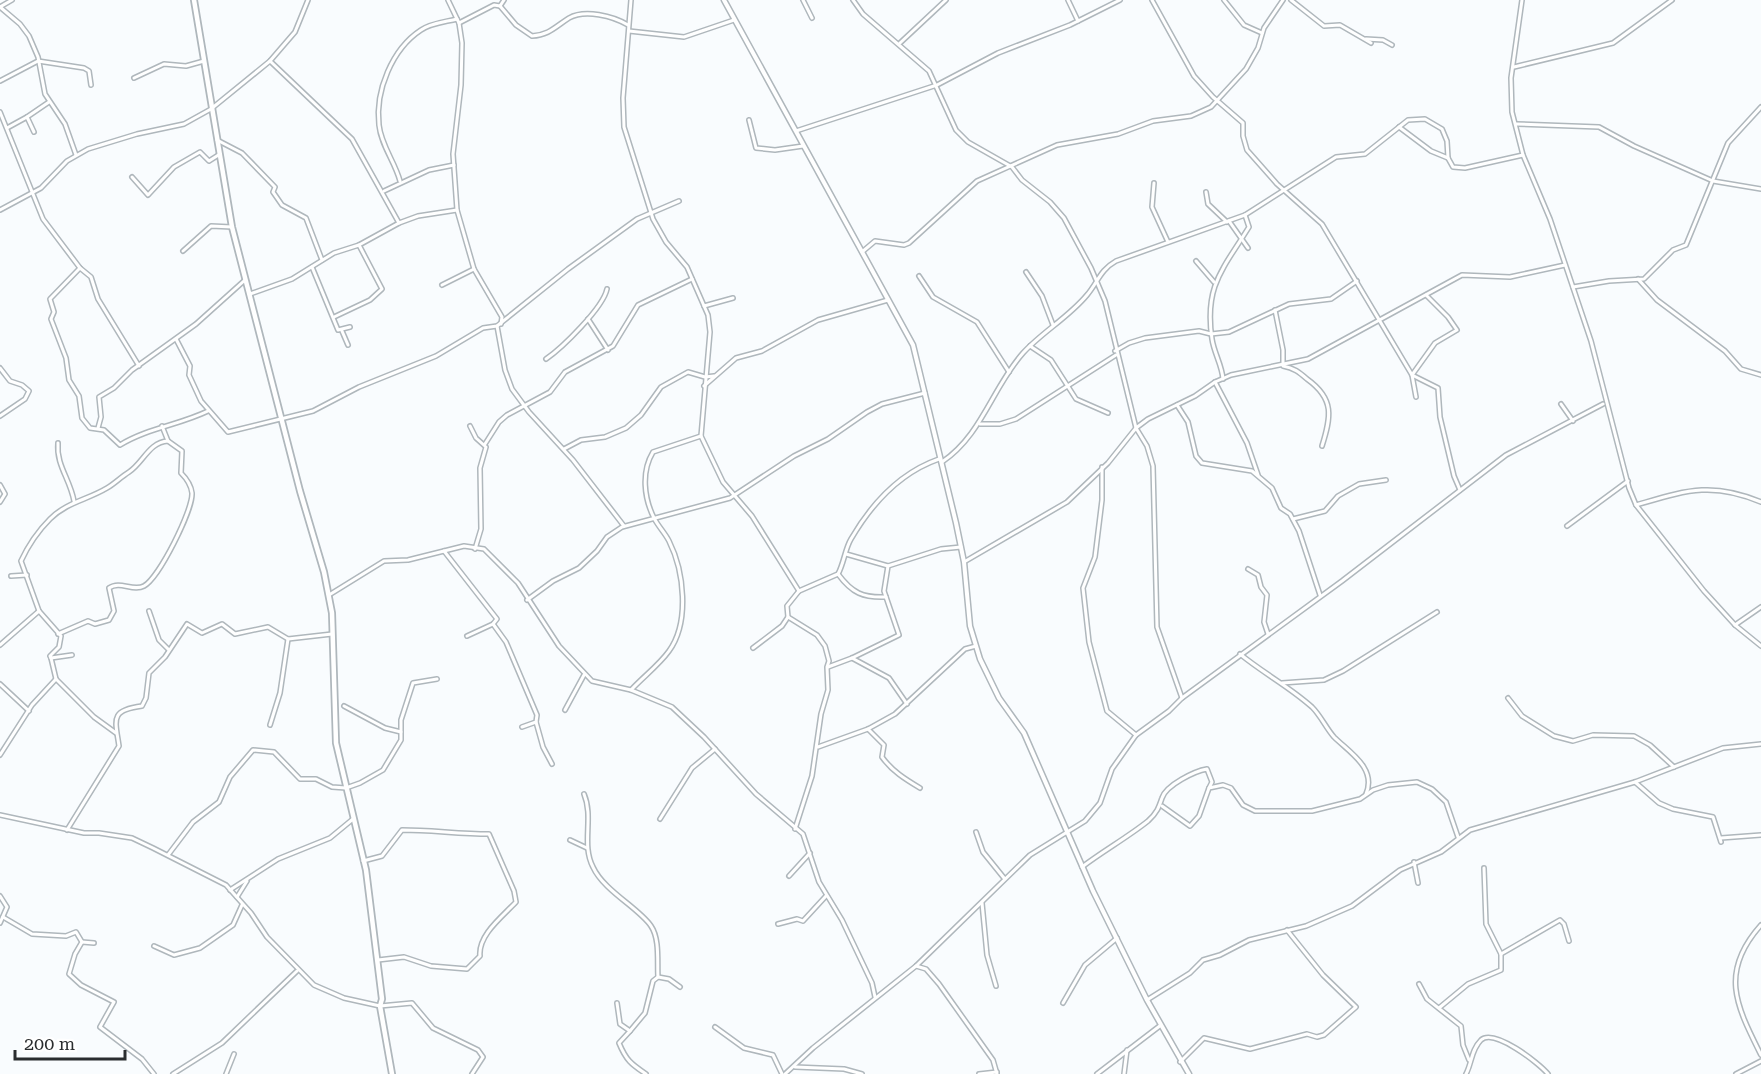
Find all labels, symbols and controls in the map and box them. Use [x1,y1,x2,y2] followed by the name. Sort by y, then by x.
[15,1023,124,1061] scale bar
[24,1033,75,1054] text: 200 m

